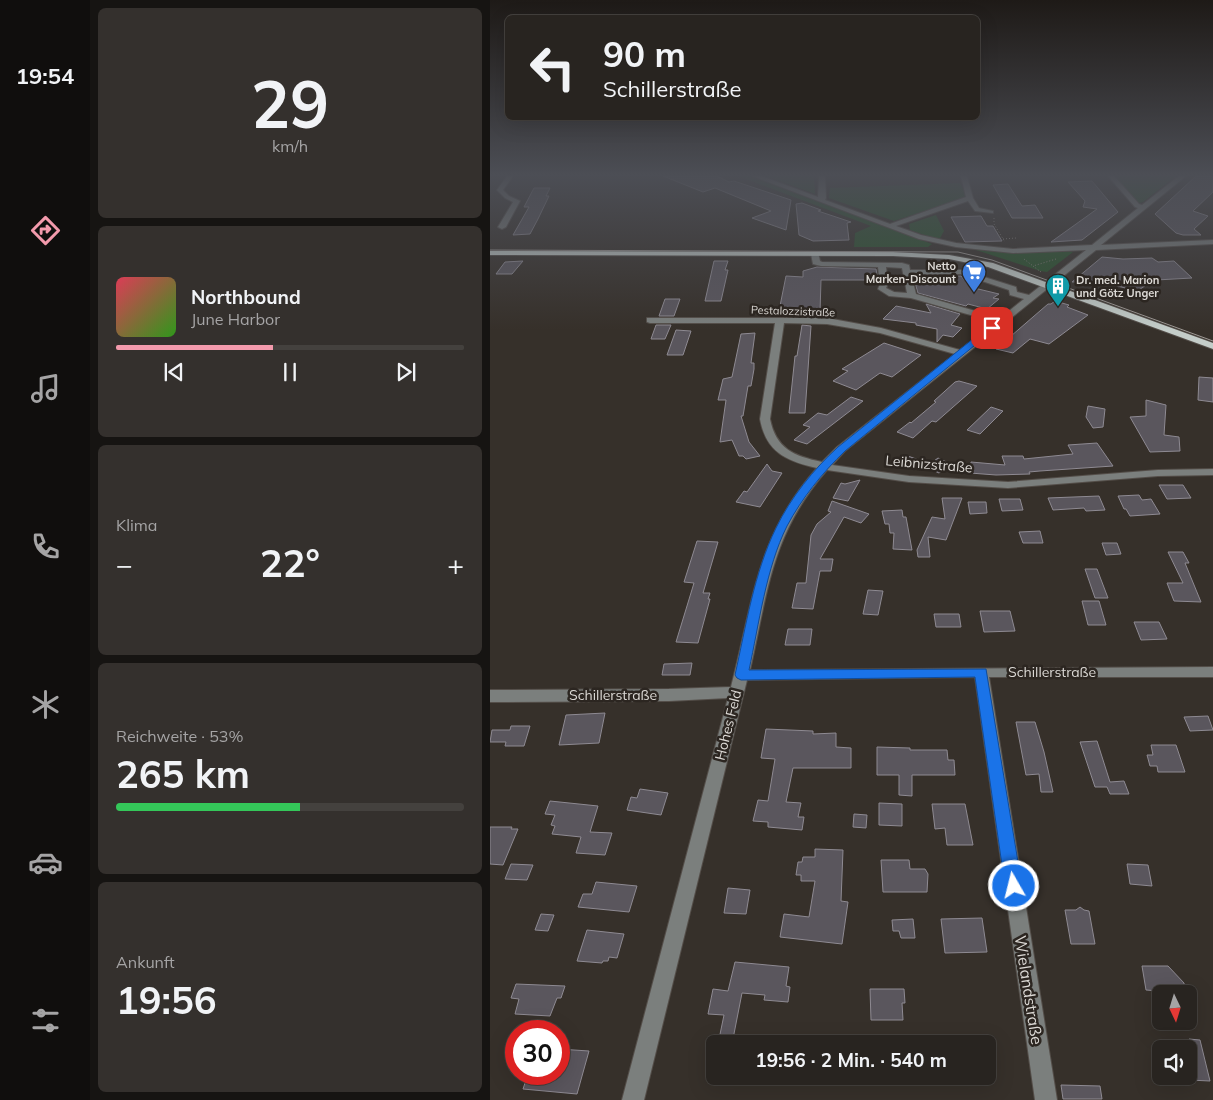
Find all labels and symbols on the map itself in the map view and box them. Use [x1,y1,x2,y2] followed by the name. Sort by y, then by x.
[866,259,956,286] place label: Netto Marken-Discount
[961,259,987,293] supermarket icon: Netto Marken-Discount
[1045,273,1071,307] building icon: Dr. med. Marion und Götz Unger
[1076,273,1159,300] place label: Dr. med. Marion und Götz Unger
[751,303,835,319] street label: Pestalozzistraße
[971,307,1013,349] pin
[885,451,973,477] street label: Leibnizstraße
[1008,663,1096,681] street label: Schillerstraße
[569,686,657,704] street label: Schillerstraße
[711,688,745,762] street label: Hohes Feld
[987,859,1039,911] position arrow
[1010,934,1048,1046] street label: Wielandstraße
[1152,985,1198,1030] north arrow
[505,1020,570,1085] speed limit sign: 30

